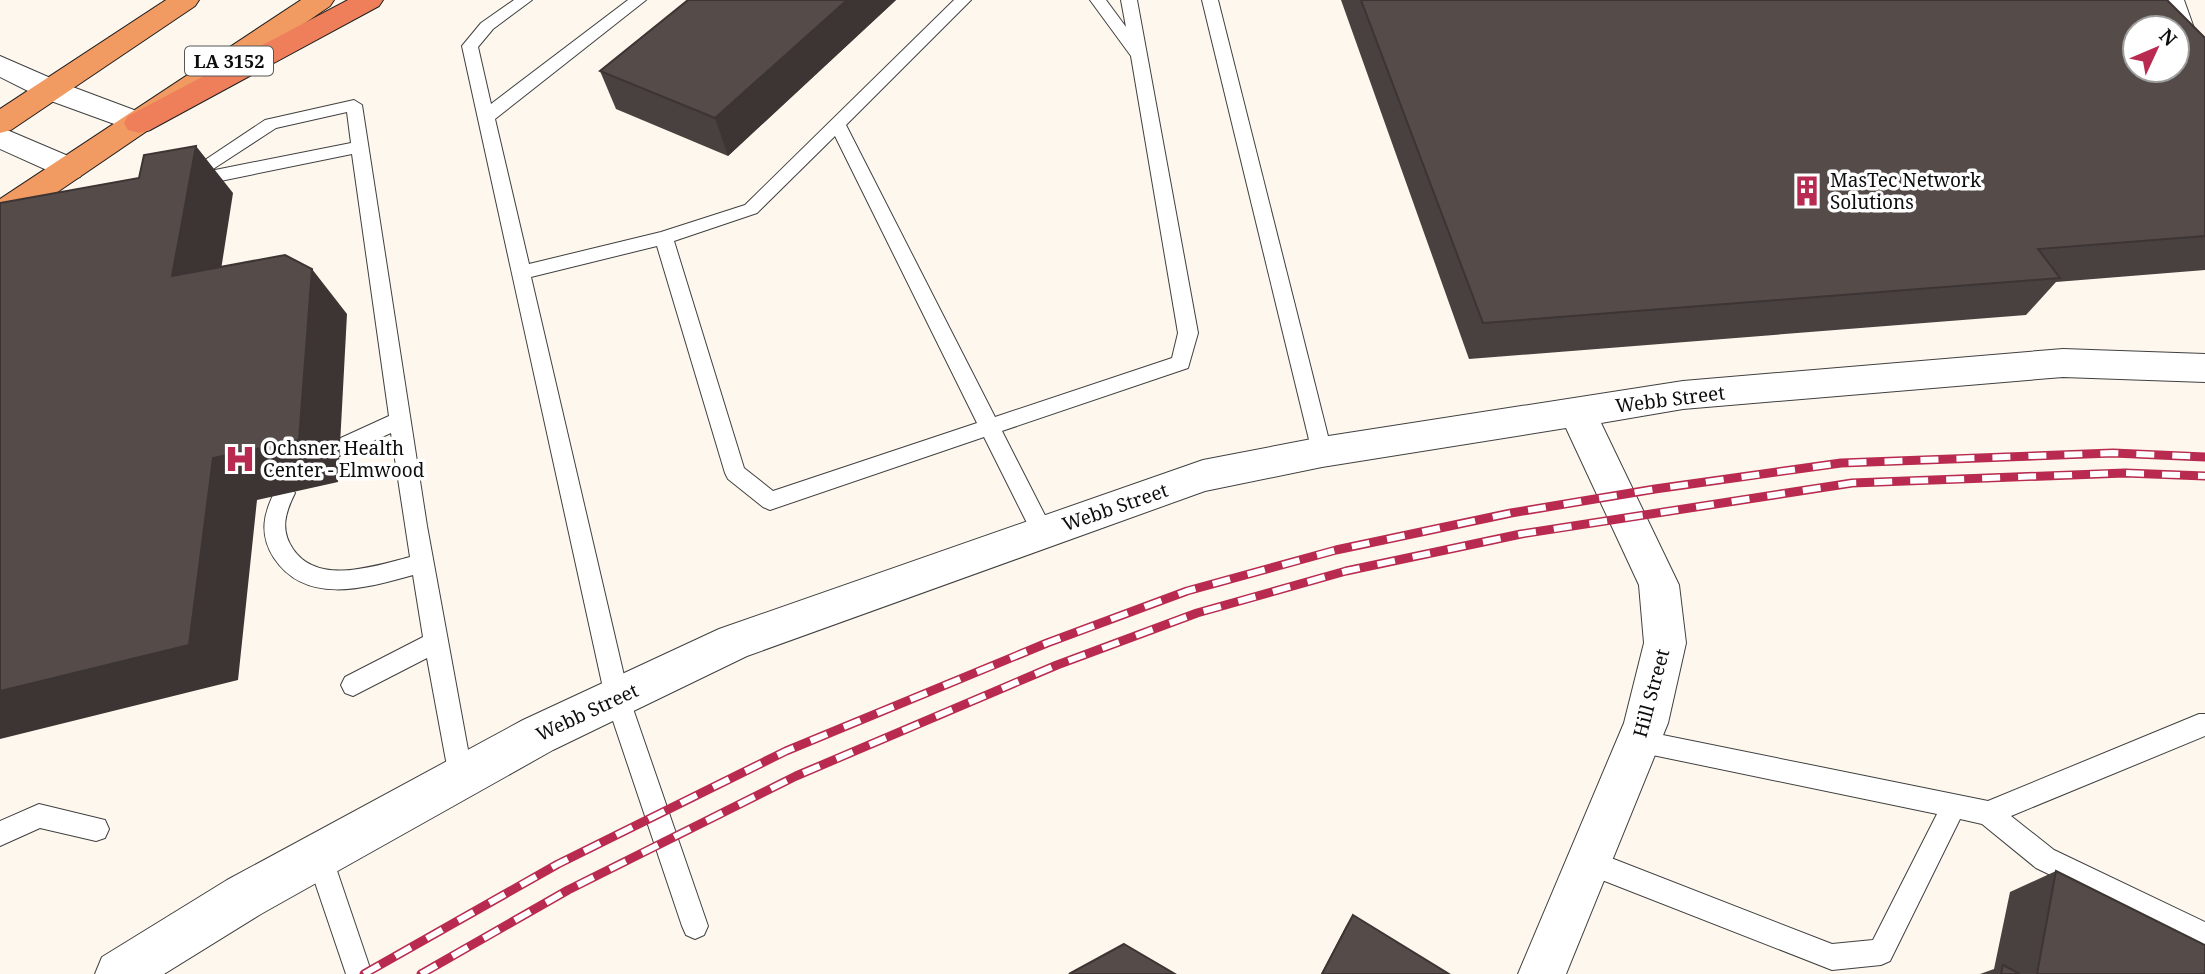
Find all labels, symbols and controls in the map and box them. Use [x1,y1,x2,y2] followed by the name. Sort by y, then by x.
[2121,14,2191,84] north arrow
[2154,23,2183,52] text: N
[185,46,273,76] road number: LA 3152
[1830,167,1982,215] place label: MasTec Network Solutions
[1790,174,1824,208] building icon: MasTec Network Solutions
[1614,379,1727,419] street label: Webb Street
[263,435,425,483] place label: Ochsner Health Center - Elmwood
[223,442,257,476] hospital icon: Ochsner Health Center - Elmwood
[1059,477,1172,537] street label: Webb Street
[1627,645,1675,740] street label: Hill Street
[532,677,643,747] street label: Webb Street

